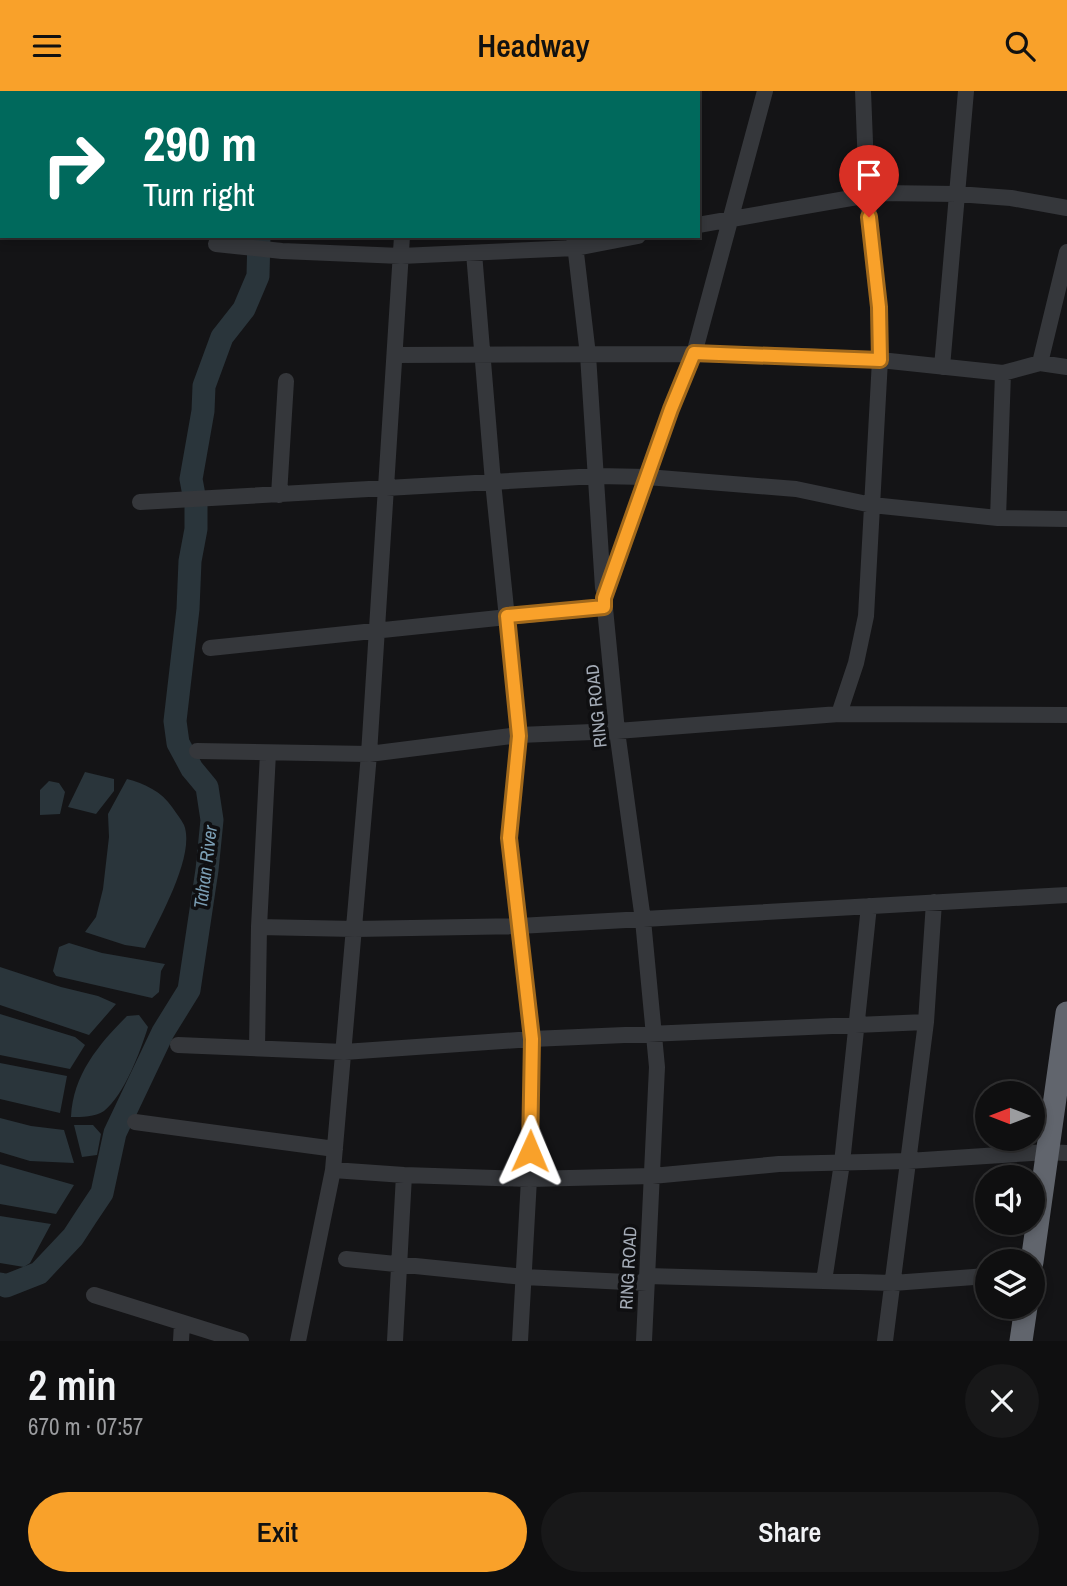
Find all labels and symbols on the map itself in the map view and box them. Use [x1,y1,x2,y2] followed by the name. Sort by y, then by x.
[839,145,899,217] pin
[579,663,613,749] street label: RING ROAD
[187,823,223,910] water label: Tahan River
[975,1081,1045,1151] north arrow
[493,1114,567,1188] position arrow
[613,1226,643,1310] street label: RING ROAD

